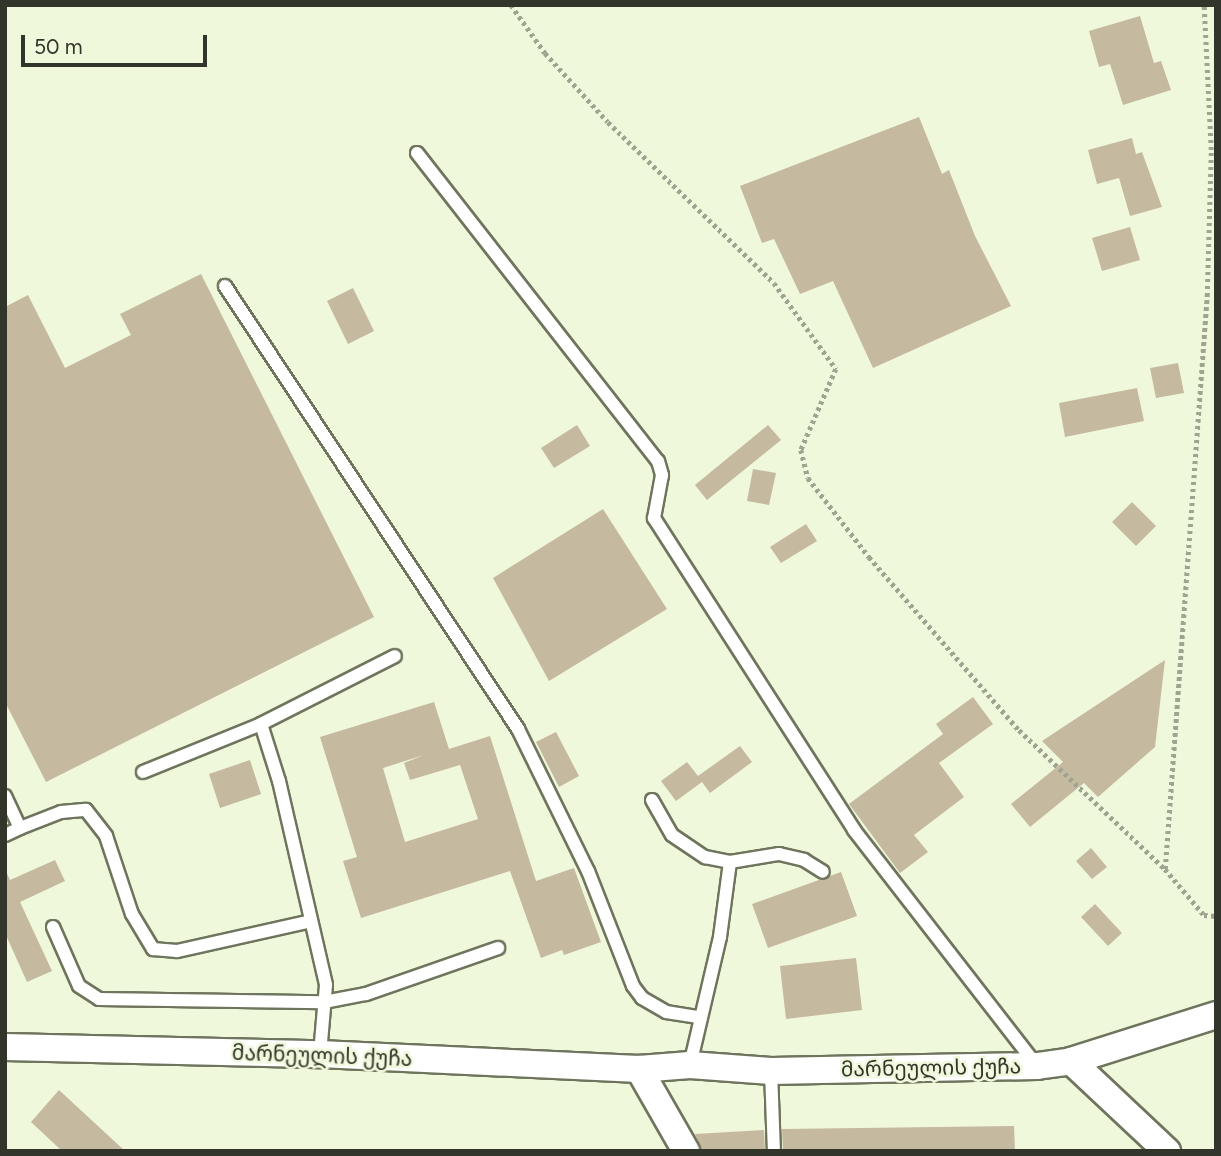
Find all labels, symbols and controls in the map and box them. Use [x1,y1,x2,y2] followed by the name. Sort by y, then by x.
[24,21,210,65] scale bar
[34,34,83,59] text: 50 m
[231,1040,413,1072] street label: მარნეულის ქუჩა
[841,1054,1021,1082] street label: მარნეულის ქუჩა

